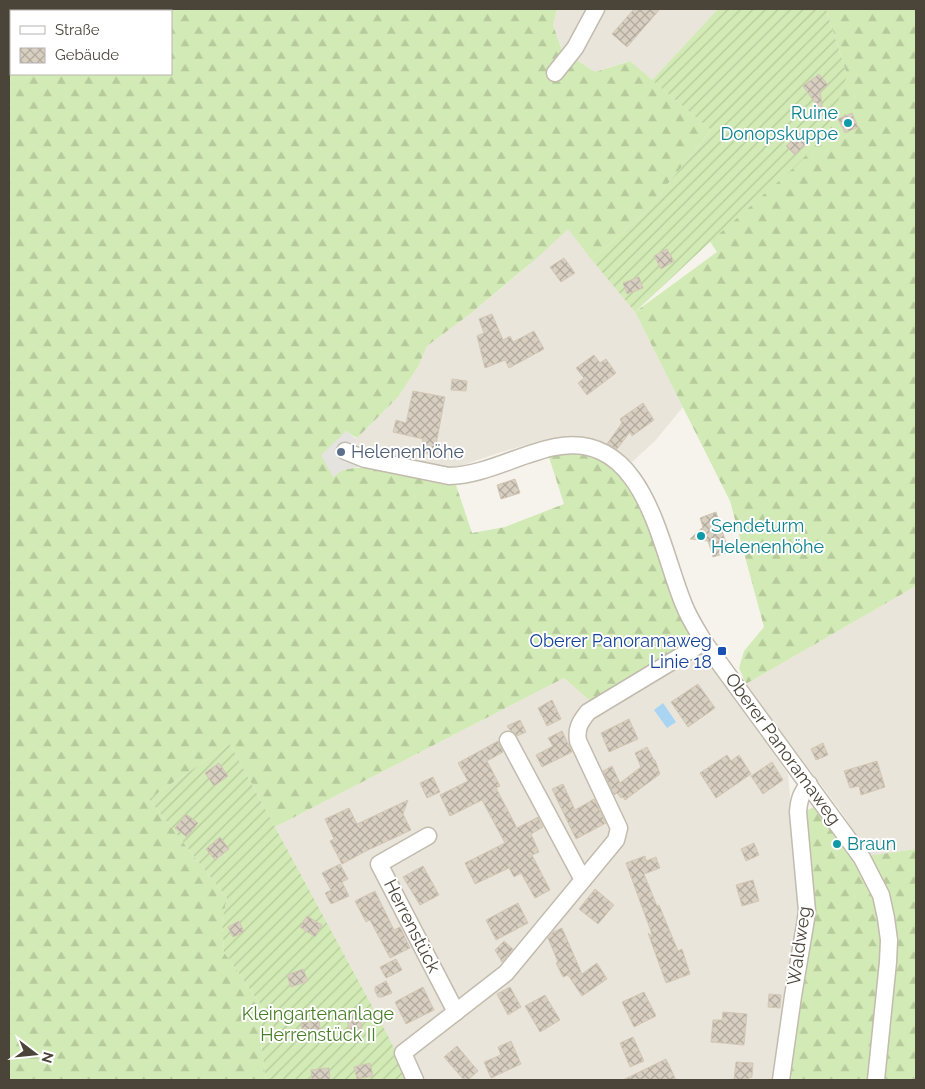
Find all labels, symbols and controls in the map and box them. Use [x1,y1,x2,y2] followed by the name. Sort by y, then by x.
[10,10,172,75] legend
[55,21,100,39] text: Straße
[55,46,119,64] text: Gebäude
[720,102,838,144] place label: Ruine Donopskuppe
[842,117,854,129] marker: Ruine Donopskuppe
[351,441,464,462] place label: Helenenhöhe
[335,446,347,458] marker: Helenenhöhe
[711,515,824,557] place label: Sendeturm Helenenhöhe
[695,530,707,542] marker: Sendeturm Helenenhöhe
[529,630,712,672] place label: Oberer Panoramaweg Linie 18
[716,645,728,657] marker: Oberer Panoramaweg Linie 18
[721,669,846,829] street label: Oberer Panoramaweg
[847,833,896,854] place label: Braun
[831,838,843,850] marker: Braun
[380,876,445,976] street label: Herrenstück
[783,905,814,987] street label: Waldweg
[242,1003,395,1045] park label: Kleingartenanlage Herrenstück II
[10,1029,60,1079] north arrow
[38,1050,57,1065] text: N

